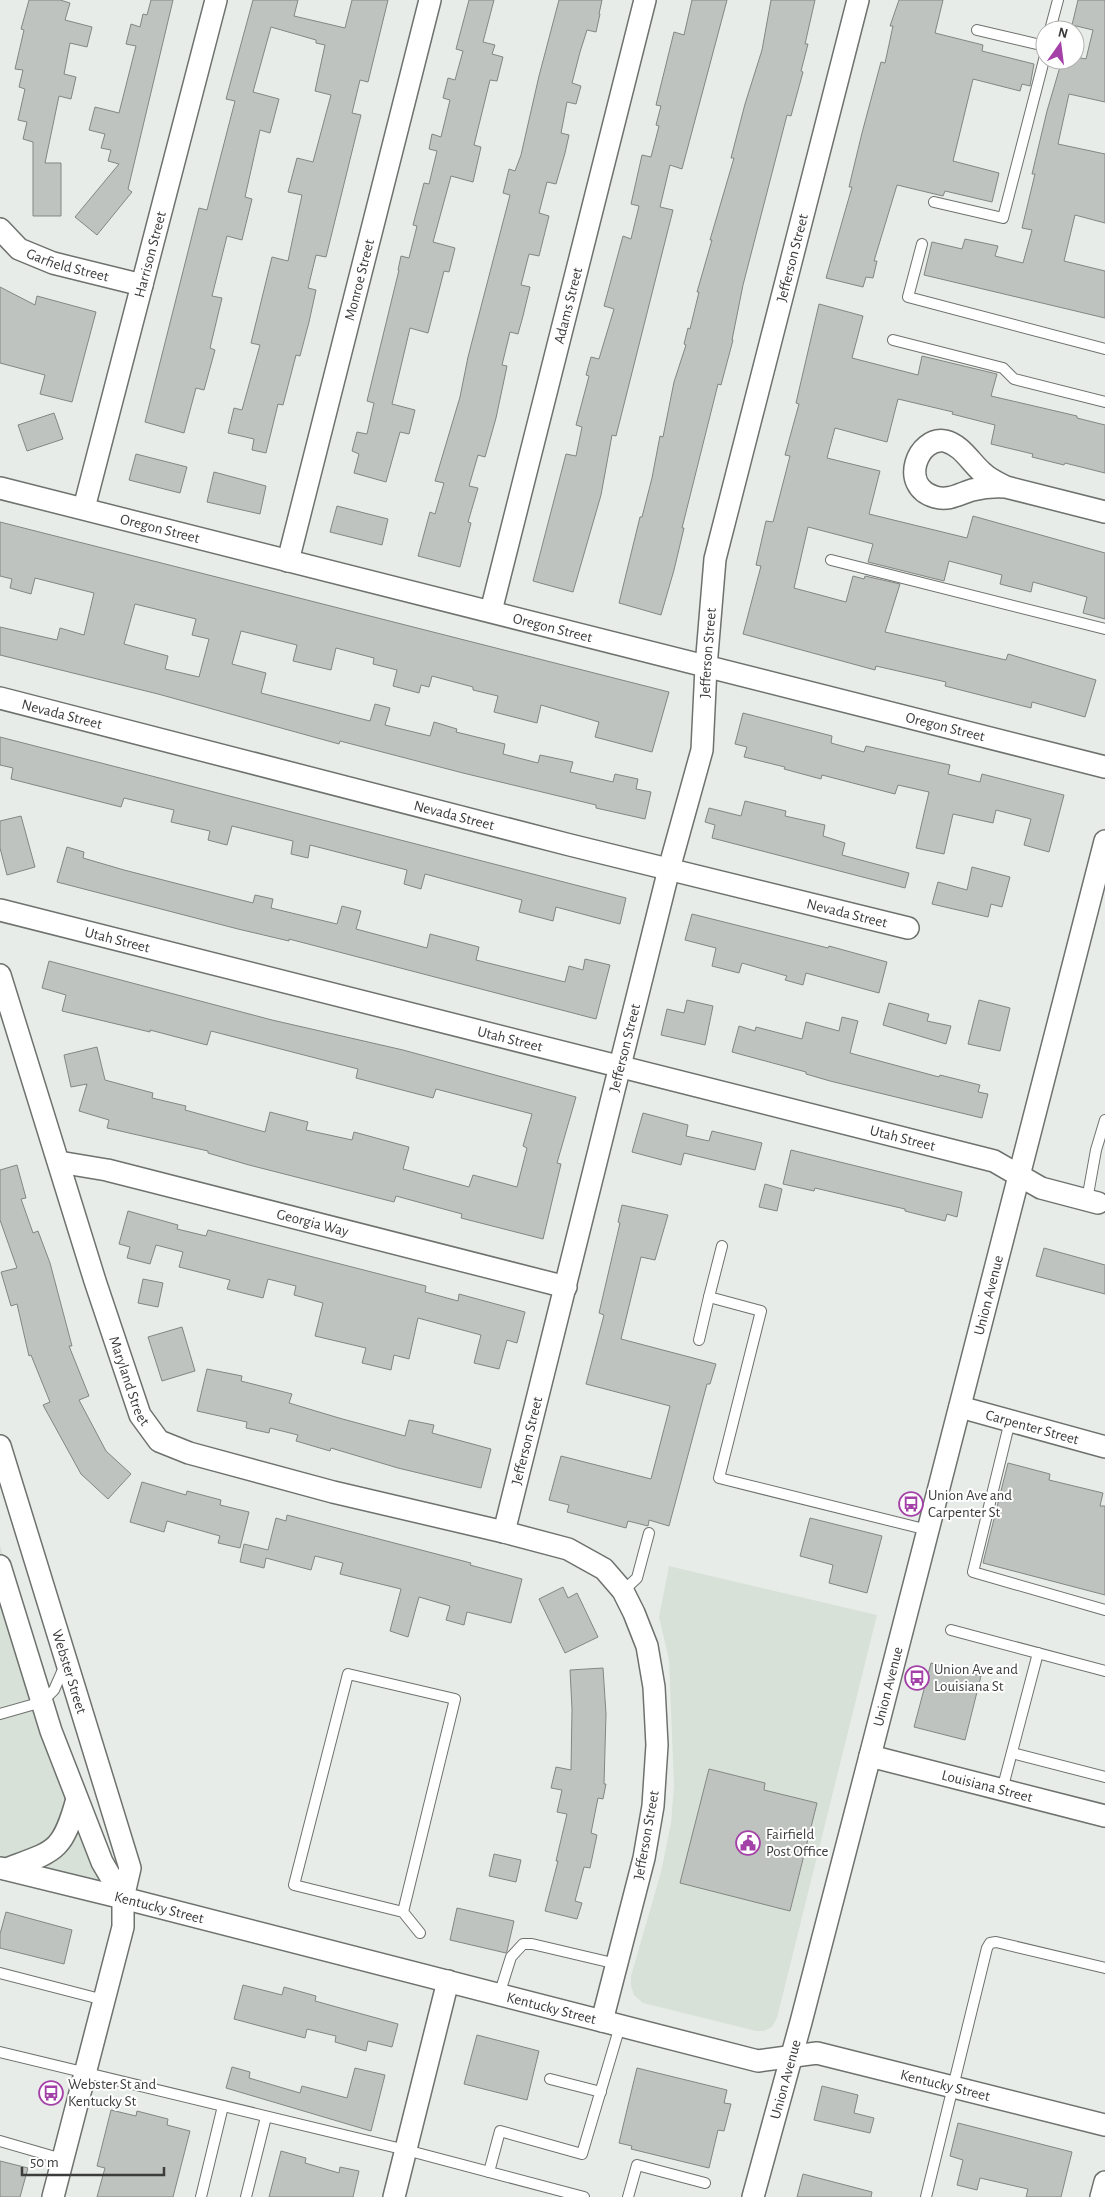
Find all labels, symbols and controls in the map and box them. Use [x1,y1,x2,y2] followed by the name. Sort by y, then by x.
[1035,20,1085,70] north arrow
[1056,25,1069,41] text: N
[132,210,169,299] street label: Harrison Street
[774,212,811,304] street label: Jefferson Street
[342,238,377,322] street label: Monroe Street
[24,246,110,285] street label: Garfield Street
[552,266,585,346] street label: Adams Street
[119,512,201,546] street label: Oregon Street
[698,607,719,698] street label: Jefferson Street
[511,611,594,645] street label: Oregon Street
[20,697,104,732] street label: Nevada Street
[904,710,987,744] street label: Oregon Street
[412,798,496,833] street label: Nevada Street
[805,896,889,931] street label: Nevada Street
[83,925,152,956] street label: Utah Street
[607,1002,643,1093] street label: Jefferson Street
[476,1024,544,1055] street label: Utah Street
[868,1123,937,1154] street label: Utah Street
[275,1207,351,1239] street label: Georgia Way
[971,1254,1006,1337] street label: Union Avenue
[106,1334,152,1429] street label: Maryland Street
[509,1395,545,1487] street label: Jefferson Street
[984,1407,1081,1447] street label: Carpenter Street
[928,1488,1012,1520] place label: Union Ave and Carpenter St
[898,1491,924,1517] bus stop icon: Union Ave and Carpenter St
[49,1628,89,1716] street label: Webster Street
[871,1645,906,1728] street label: Union Avenue
[934,1662,1018,1694] place label: Union Ave and Louisiana St
[904,1665,930,1691] bus stop icon: Union Ave and Louisiana St
[940,1768,1034,1805] street label: Louisiana Street
[631,1789,662,1881] street label: Jefferson Street
[766,1827,829,1859] place label: Fairfield Post Office
[735,1830,761,1856] public building icon: Fairfield Post Office
[113,1889,206,1927] street label: Kentucky Street
[505,1990,598,2027] street label: Kentucky Street
[768,2038,804,2121] street label: Union Avenue
[899,2067,992,2104] street label: Kentucky Street
[68,2077,157,2109] place label: Webster St and Kentucky St
[38,2080,64,2106] bus stop icon: Webster St and Kentucky St
[22,2144,165,2176] scale bar
[30,2155,59,2170] text: 50 m

